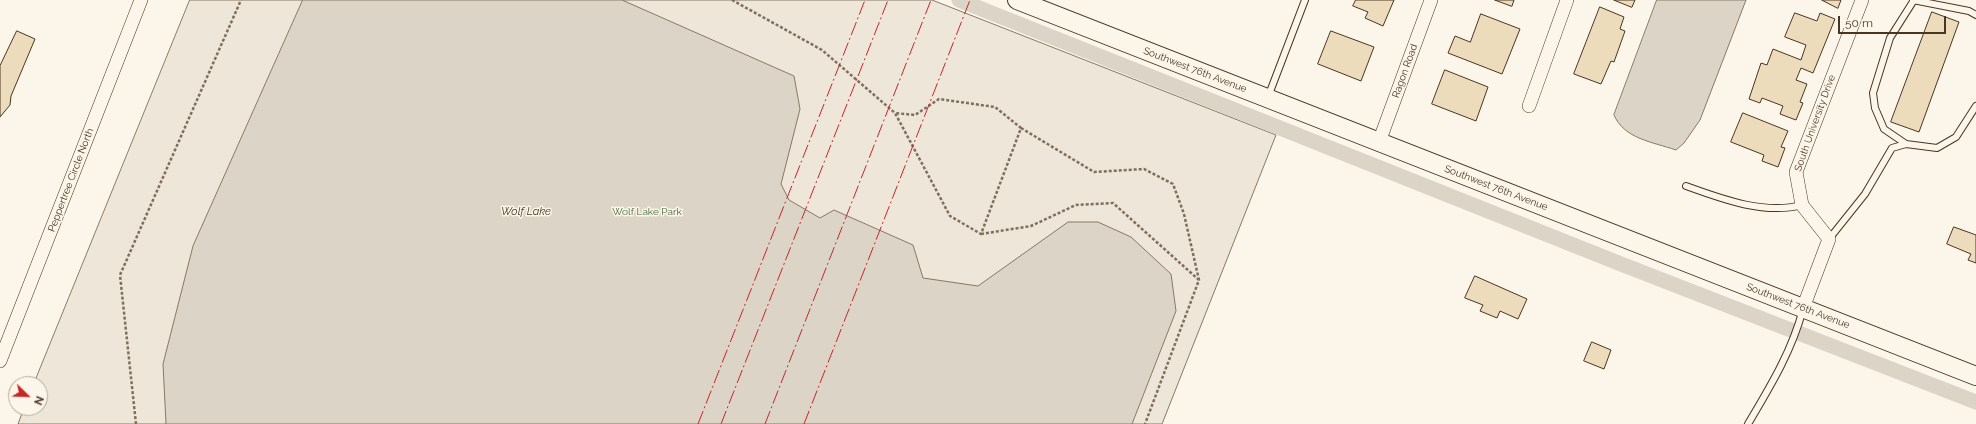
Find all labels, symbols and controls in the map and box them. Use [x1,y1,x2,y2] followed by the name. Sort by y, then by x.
[1840,8,1948,34] scale bar
[1845,16,1873,30] text: 50 m
[1390,42,1420,100] street label: Ragon Road
[1142,45,1248,95] street label: Southwest 76th Avenue
[1792,73,1838,173] street label: South University Drive
[46,127,96,233] street label: Peppertree Circle North
[1443,163,1549,213] street label: Southwest 76th Avenue
[501,205,551,219] water label: Wolf Lake
[612,206,682,218] park label: Wolf Lake Park
[1745,281,1851,331] street label: Southwest 76th Avenue
[8,376,48,416] north arrow
[31,394,46,407] text: N

